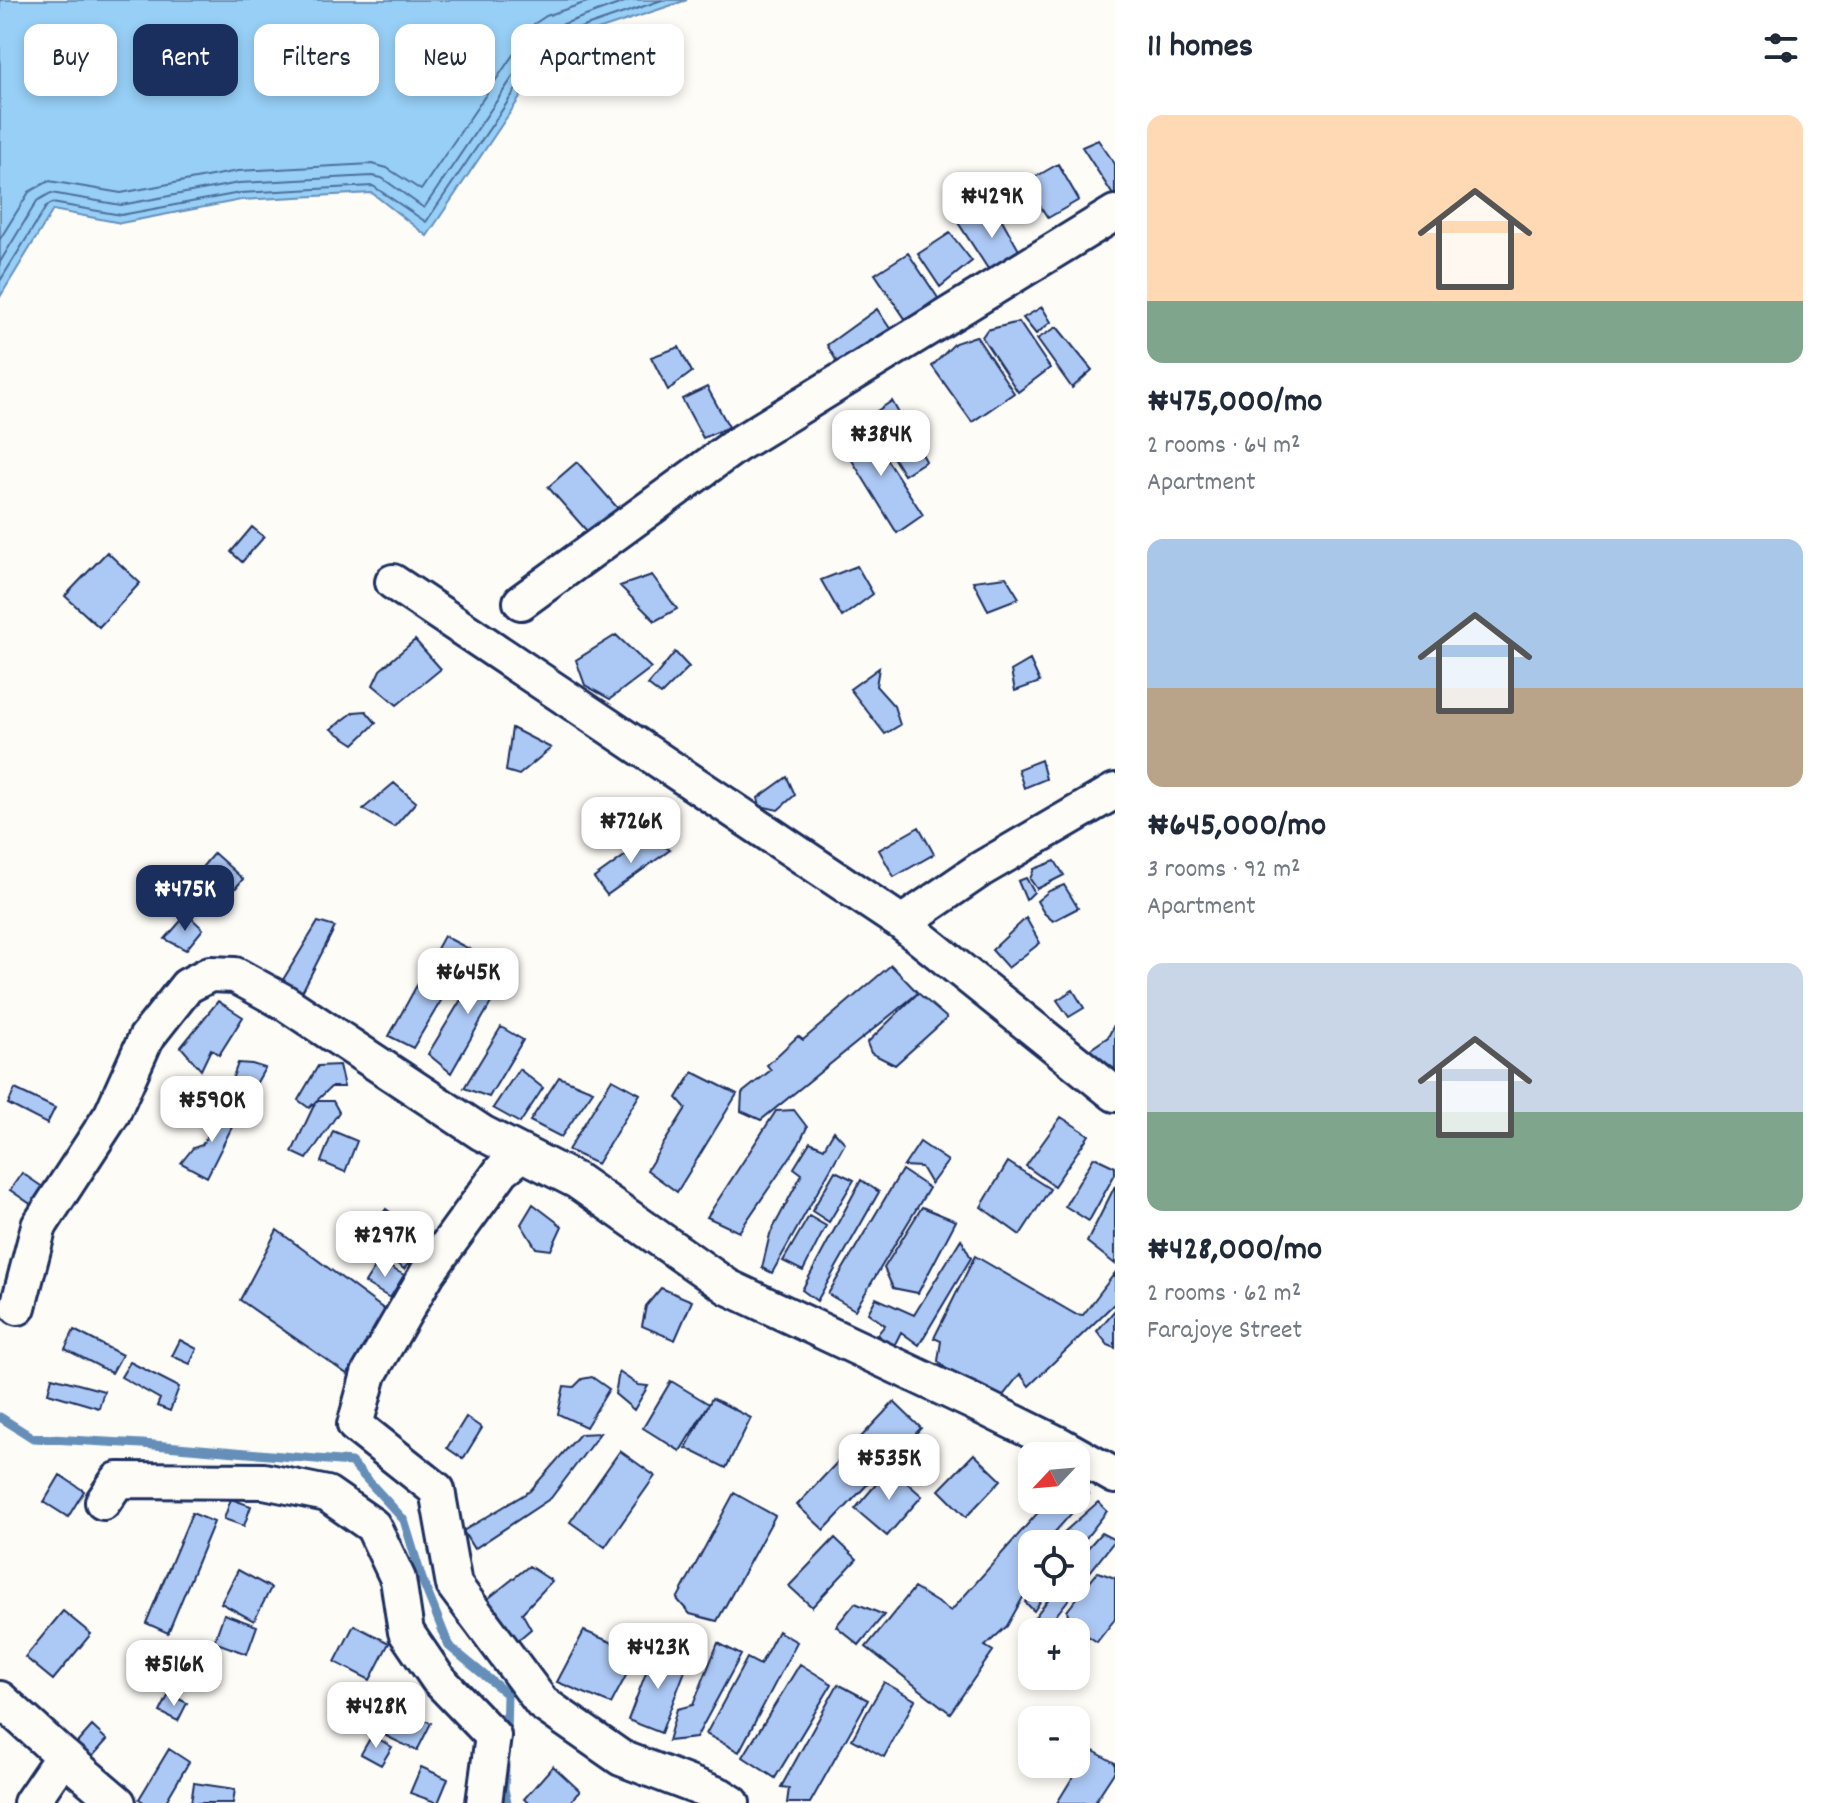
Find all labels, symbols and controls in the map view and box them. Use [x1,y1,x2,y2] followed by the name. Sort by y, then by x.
[24,24,117,96] chip: Buy
[133,24,238,96] chip: Rent
[254,24,379,96] chip: Filters
[395,24,495,96] chip: New
[511,24,684,96] chip: Apartment
[1147,24,1253,73] text: 11 homes
[1759,26,1803,70] icon: filters
[1403,167,1547,311] icon: home
[936,172,1048,240] pin: ₦429K
[960,179,1024,216] text: ₦429K
[1147,379,1322,428] text: ₦475,000/mo
[825,410,937,478] pin: ₦384K
[850,417,912,454] text: ₦384K
[1147,428,1301,465] text: 2 rooms · 64 m²
[1147,465,1256,502] text: Apartment
[1403,591,1547,735] icon: home
[575,797,687,865] pin: ₦726K
[1147,803,1326,852] text: ₦645,000/mo
[599,804,663,841] text: ₦726K
[1147,852,1301,889] text: 3 rooms · 92 m²
[129,865,241,933] pin: ₦475K
[154,872,216,909] text: ₦475K
[1147,889,1256,926] text: Apartment
[412,948,524,1016] pin: ₦645K
[436,955,500,992] text: ₦645K
[1403,1015,1547,1159] icon: home
[156,1076,268,1144] pin: ₦590K
[178,1083,246,1120] text: ₦590K
[329,1211,441,1279] pin: ₦297K
[354,1218,416,1255] text: ₦297K
[1147,1227,1322,1276] text: ₦428,000/mo
[1147,1276,1301,1313] text: 2 rooms · 62 m²
[1147,1313,1302,1350] text: Farajoye Street
[833,1434,945,1502] pin: ₦535K
[857,1441,921,1478] text: ₦535K
[1018,1442,1090,1514] north arrow
[1018,1442,1090,1778] map controls
[1018,1530,1090,1602] button: locate
[1018,1618,1090,1690] button: +
[602,1623,714,1691] pin: ₦423K
[627,1630,689,1667] text: ₦423K
[118,1640,230,1708] pin: ₦516K
[144,1647,204,1684] text: ₦516K
[320,1682,432,1750] pin: ₦428K
[345,1689,407,1726] text: ₦428K
[1018,1706,1090,1778] button: −

